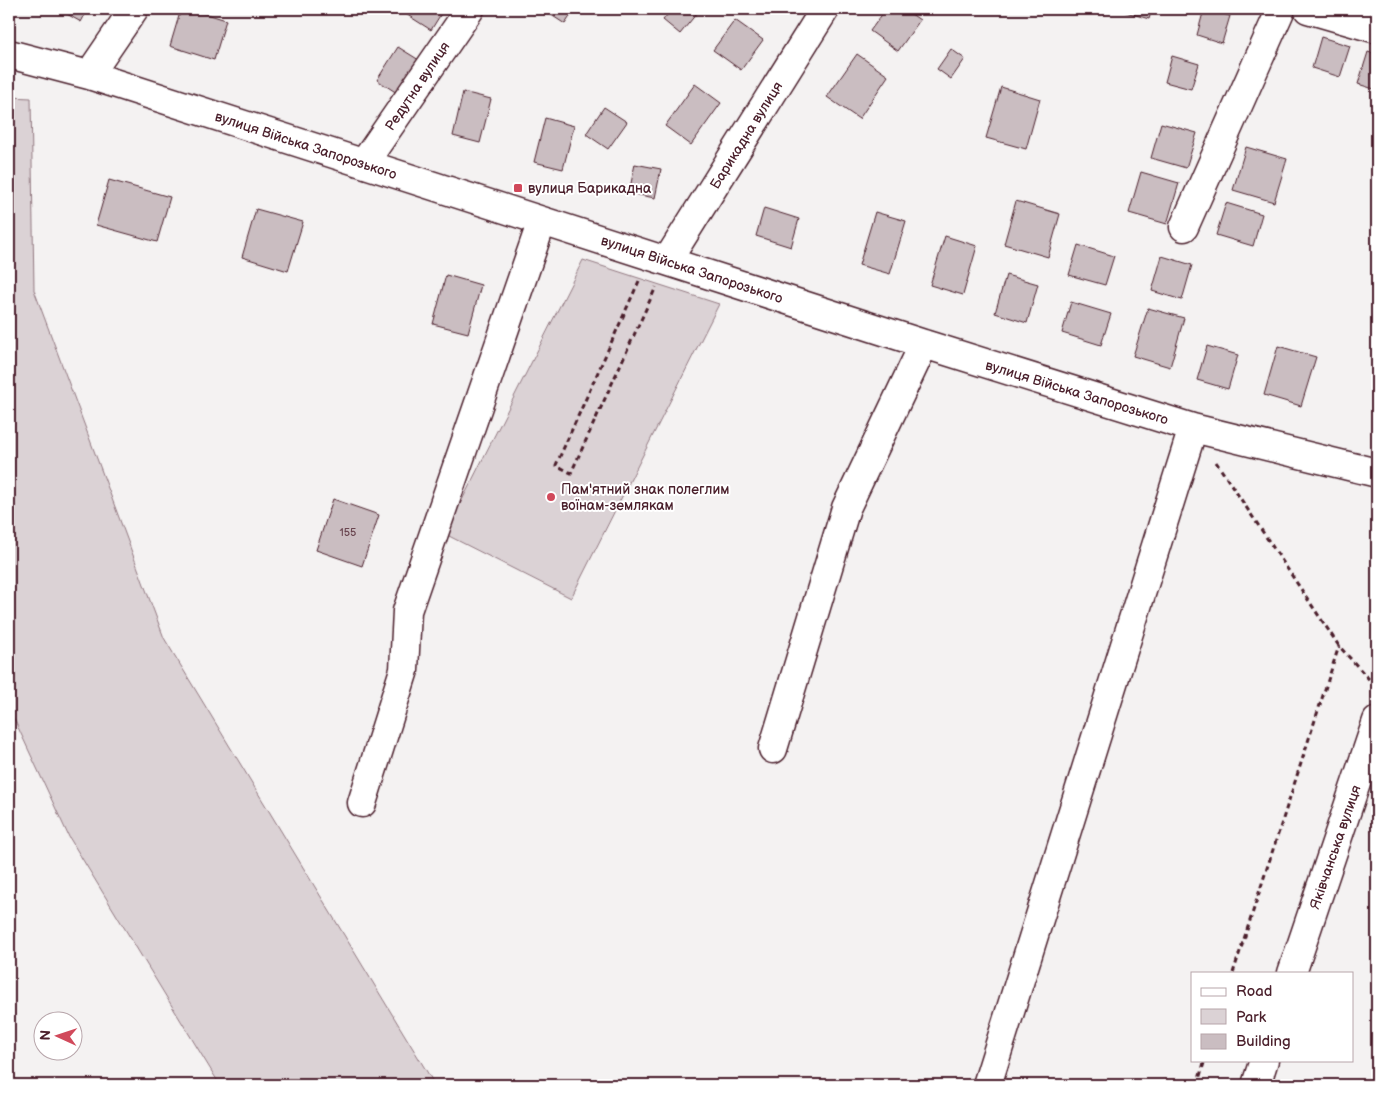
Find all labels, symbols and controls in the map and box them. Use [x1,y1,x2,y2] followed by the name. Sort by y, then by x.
[381,38,454,134] street label: Редутна вулиця
[707,78,786,192] street label: Барикадна вулиця
[213,108,399,183] street label: вулиця Війська Запорозького
[528,180,652,197] place label: вулиця Барикадна
[512,182,524,194] marker: вулиця Барикадна
[599,232,785,307] street label: вулиця Війська Запорозького
[983,357,1170,428] street label: вулиця Війська Запорозького
[561,481,730,514] place label: Пам'ятний знак полеглим воїнам-землякам
[545,491,557,503] marker: Пам'ятний знак полеглим воїнам-землякам
[340,526,356,539] house number: 155
[1306,783,1365,911] street label: Яківчанська вулиця
[1191,972,1354,1062] legend
[1236,982,1272,1001] text: Road
[1236,1008,1267,1027] text: Park
[32,1012,82,1062] north arrow
[37,1030,54,1041] text: N
[1236,1032,1291,1051] text: Building

